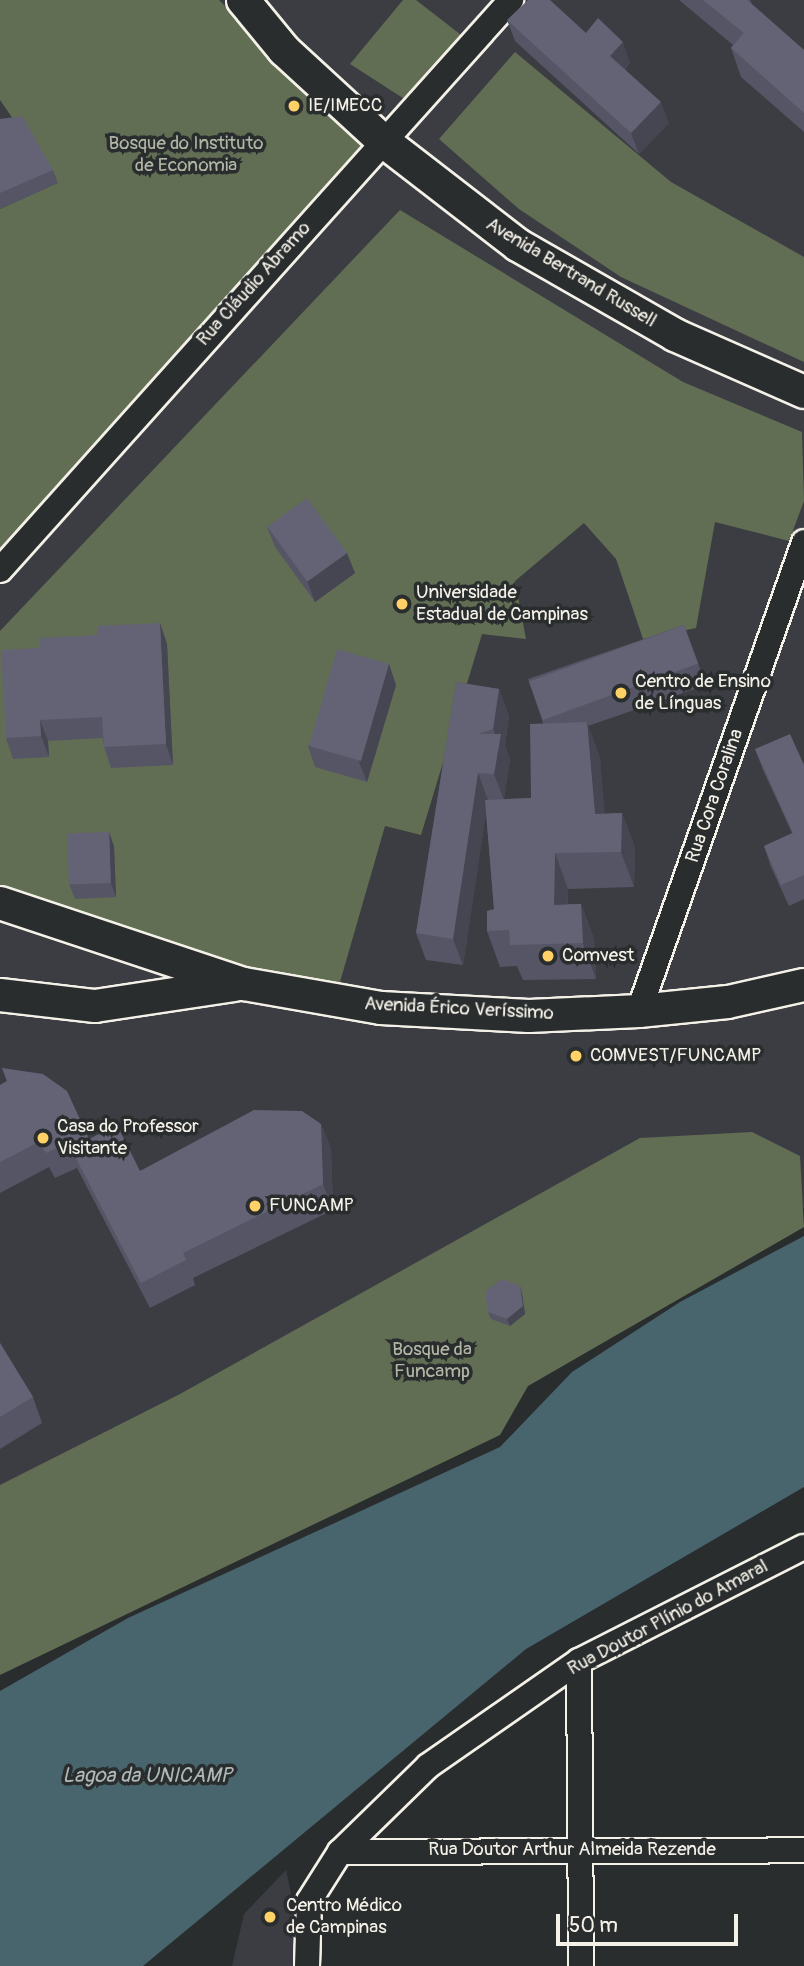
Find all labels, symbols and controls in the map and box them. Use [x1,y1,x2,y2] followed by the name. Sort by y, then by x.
[308,95,382,117] place label: IE/IMECC
[286,98,302,114] marker: IE/IMECC
[109,133,263,177] park label: Bosque do Instituto de Economia
[482,213,660,333] street label: Avenida Bertrand Russell
[192,217,316,351] street label: Rua Cláudio Abramo
[416,582,588,626] place label: Universidade Estadual de Campinas
[394,596,410,612] marker: Universidade Estadual de Campinas
[635,671,771,715] place label: Centro de Ensino de Línguas
[613,685,629,701] marker: Centro de Ensino de Línguas
[681,726,749,866] street label: Rua Cora Coralina
[562,945,634,967] place label: Comvest
[540,948,556,964] marker: Comvest
[364,993,554,1025] street label: Avenida Érico Veríssimo
[590,1045,761,1067] place label: COMVEST/FUNCAMP
[568,1048,584,1064] marker: COMVEST/FUNCAMP
[57,1116,199,1160] place label: Casa do Professor Visitante
[35,1130,51,1146] marker: Casa do Professor Visitante
[269,1195,354,1217] place label: FUNCAMP
[247,1198,263,1214] marker: FUNCAMP
[392,1339,472,1383] park label: Bosque da Funcamp
[564,1555,772,1681] street label: Rua Doutor Plínio do Amaral
[62,1763,232,1789] water label: Lagoa da UNICAMP
[428,1839,716,1861] street label: Rua Doutor Arthur Almeida Rezende
[286,1895,402,1939] place label: Centro Médico de Campinas
[559,1899,741,1943] scale bar
[260,1907,280,1927] marker: Centro Médico de Campinas
[569,1912,618,1939] text: 50 m

